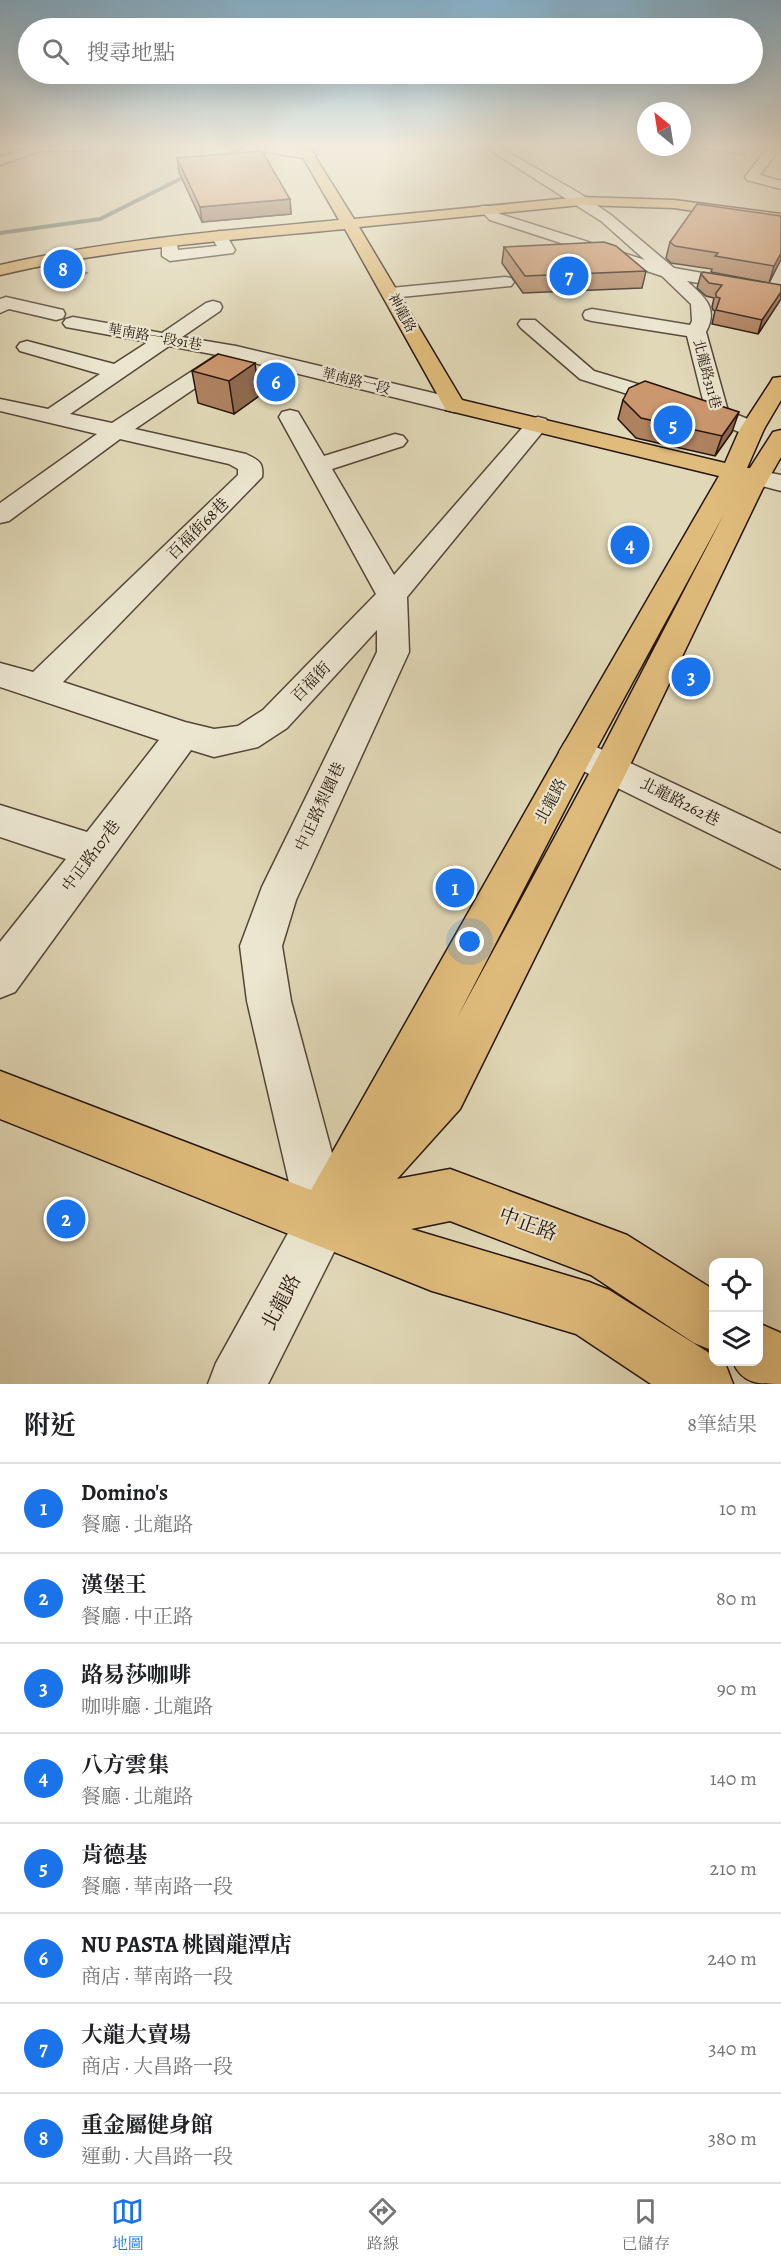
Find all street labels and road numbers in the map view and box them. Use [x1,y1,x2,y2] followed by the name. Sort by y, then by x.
[384,290,420,336] street label: 神龍路
[106,319,204,355] street label: 華南路一段91巷
[689,337,725,411] street label: 北龍路311巷
[320,363,392,399] street label: 華南路一段
[162,493,234,565] street label: 百福街68巷
[286,657,336,707] street label: 百福街
[290,759,350,855] street label: 中正路梨園巷
[636,773,724,831] street label: 北龍路262巷
[530,775,572,827] street label: 北龍路
[57,816,125,896] street label: 中正路107巷
[495,1201,561,1247] street label: 中正路
[255,1269,307,1335] street label: 北龍路

